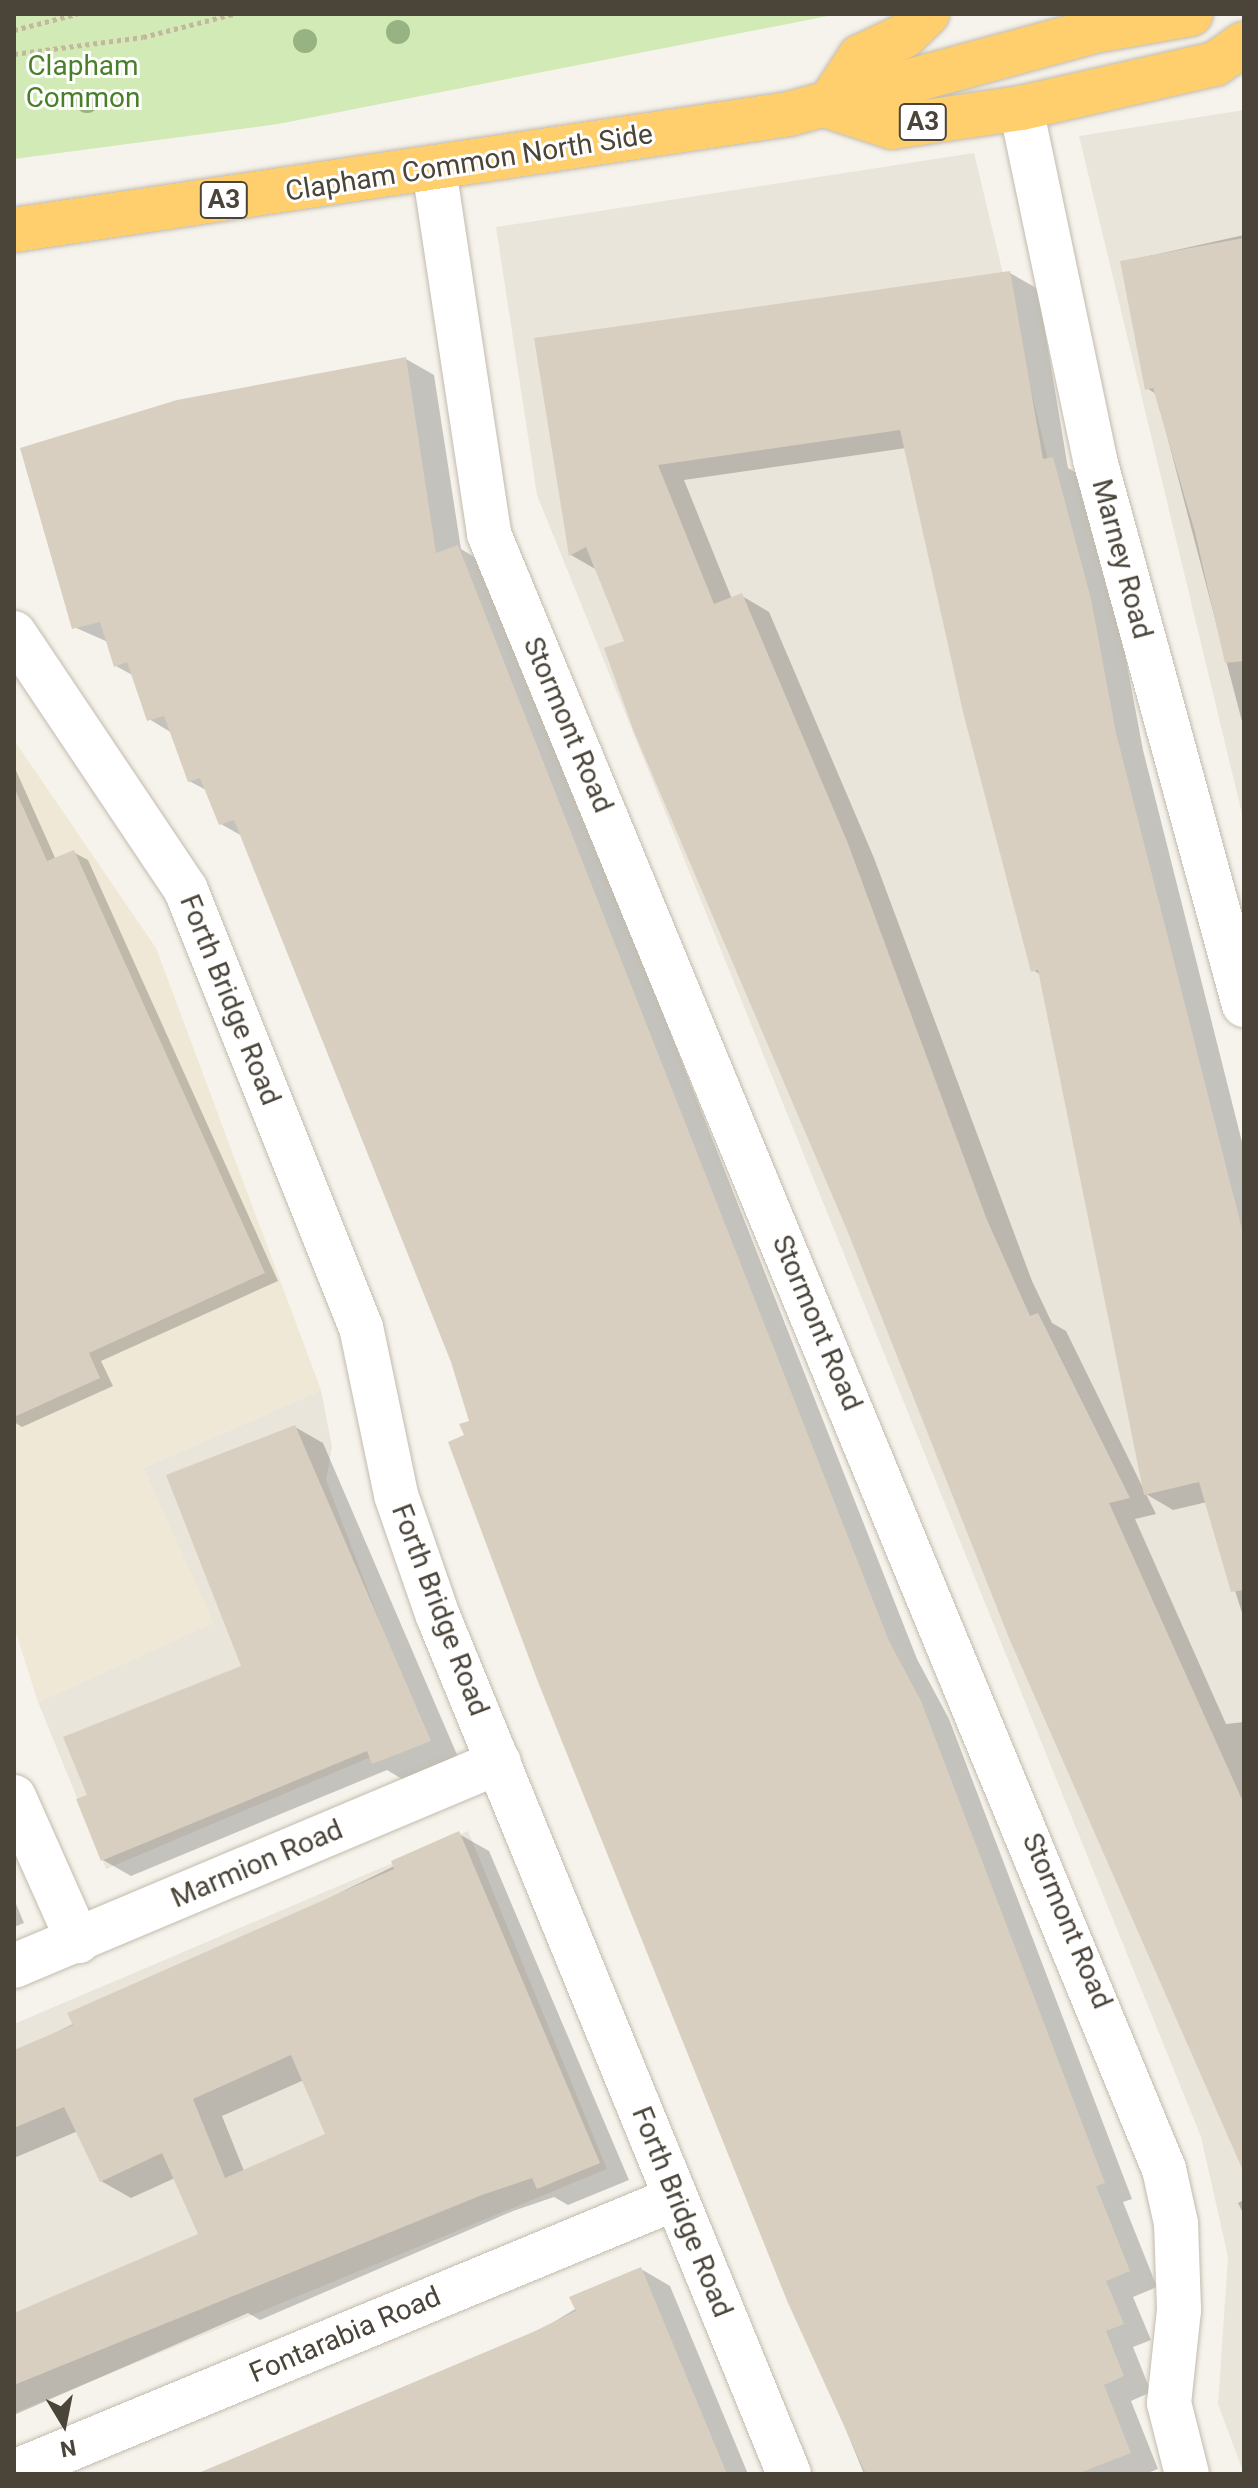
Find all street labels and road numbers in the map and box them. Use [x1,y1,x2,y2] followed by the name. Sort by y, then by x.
[897,100,949,144] road number: A3
[283,117,655,209] street label: Clapham Common North Side
[198,178,250,222] road number: A3
[1085,476,1159,642] street label: Marney Road
[516,632,620,818] street label: Stormont Road
[172,890,288,1110] street label: Forth Bridge Road
[765,1230,869,1416] street label: Stormont Road
[384,1499,496,1721] street label: Forth Bridge Road
[166,1813,348,1915] street label: Marmion Road
[1015,1828,1119,2014] street label: Stormont Road
[624,2102,740,2322] street label: Forth Bridge Road
[244,2280,446,2390] street label: Fontarabia Road

